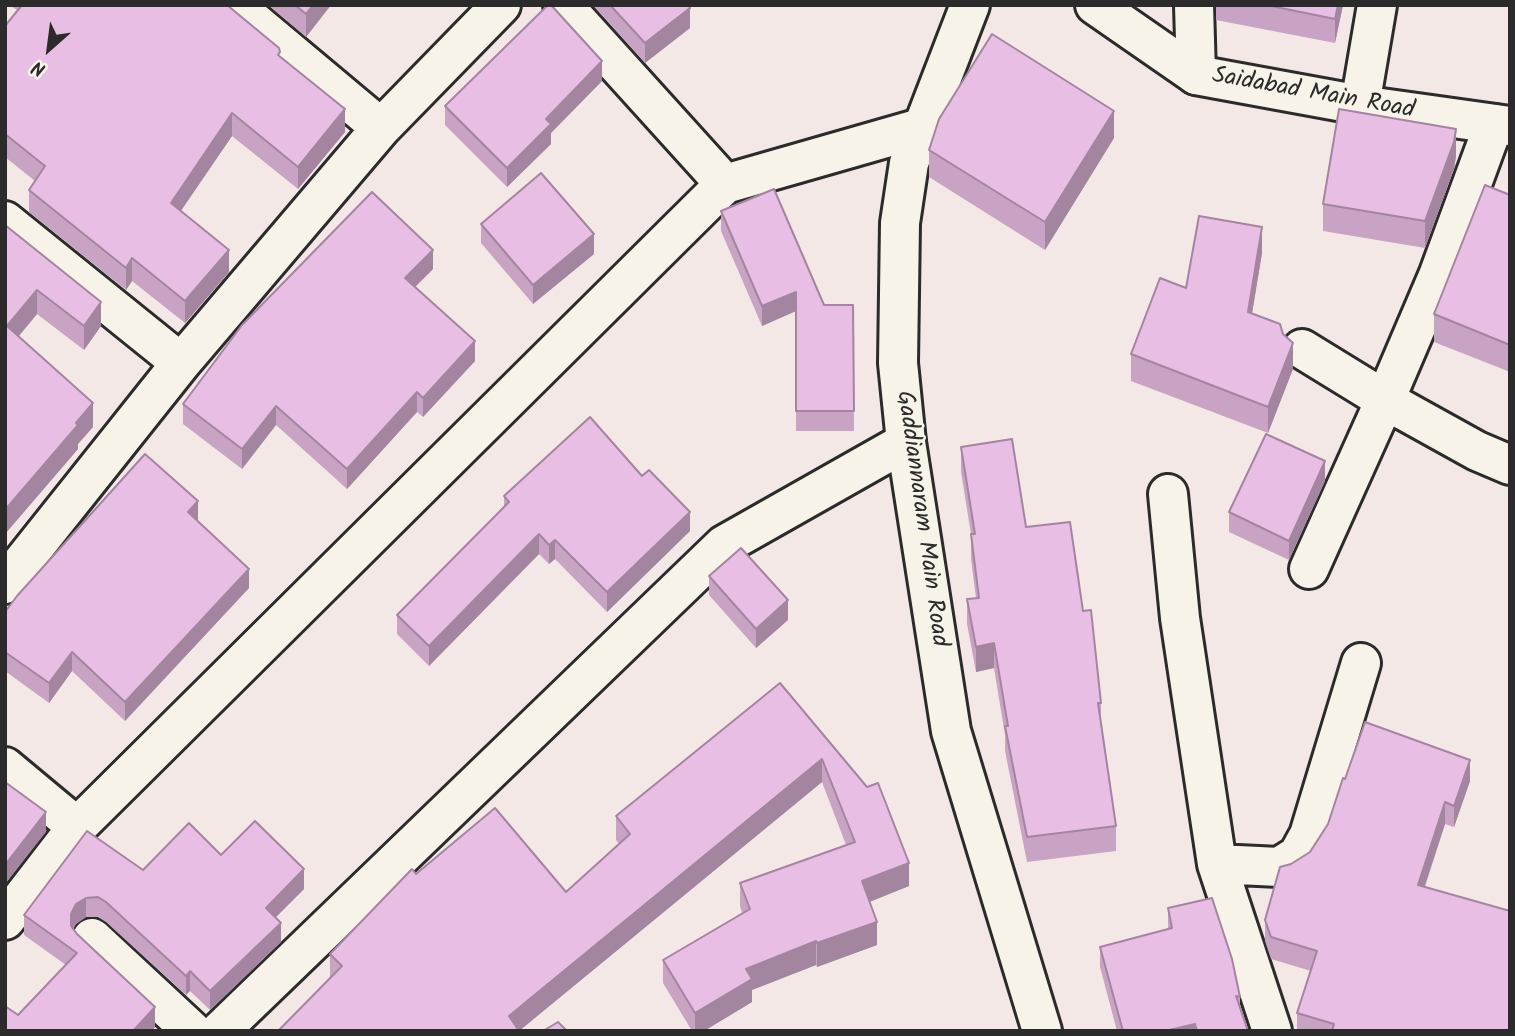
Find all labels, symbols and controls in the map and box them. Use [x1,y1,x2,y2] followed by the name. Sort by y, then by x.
[14,14,84,84] north arrow
[27,51,51,84] text: N
[1210,63,1416,127] street label: Saidabad Main Road
[888,389,952,649] street label: Gaddiannaram Main Road

